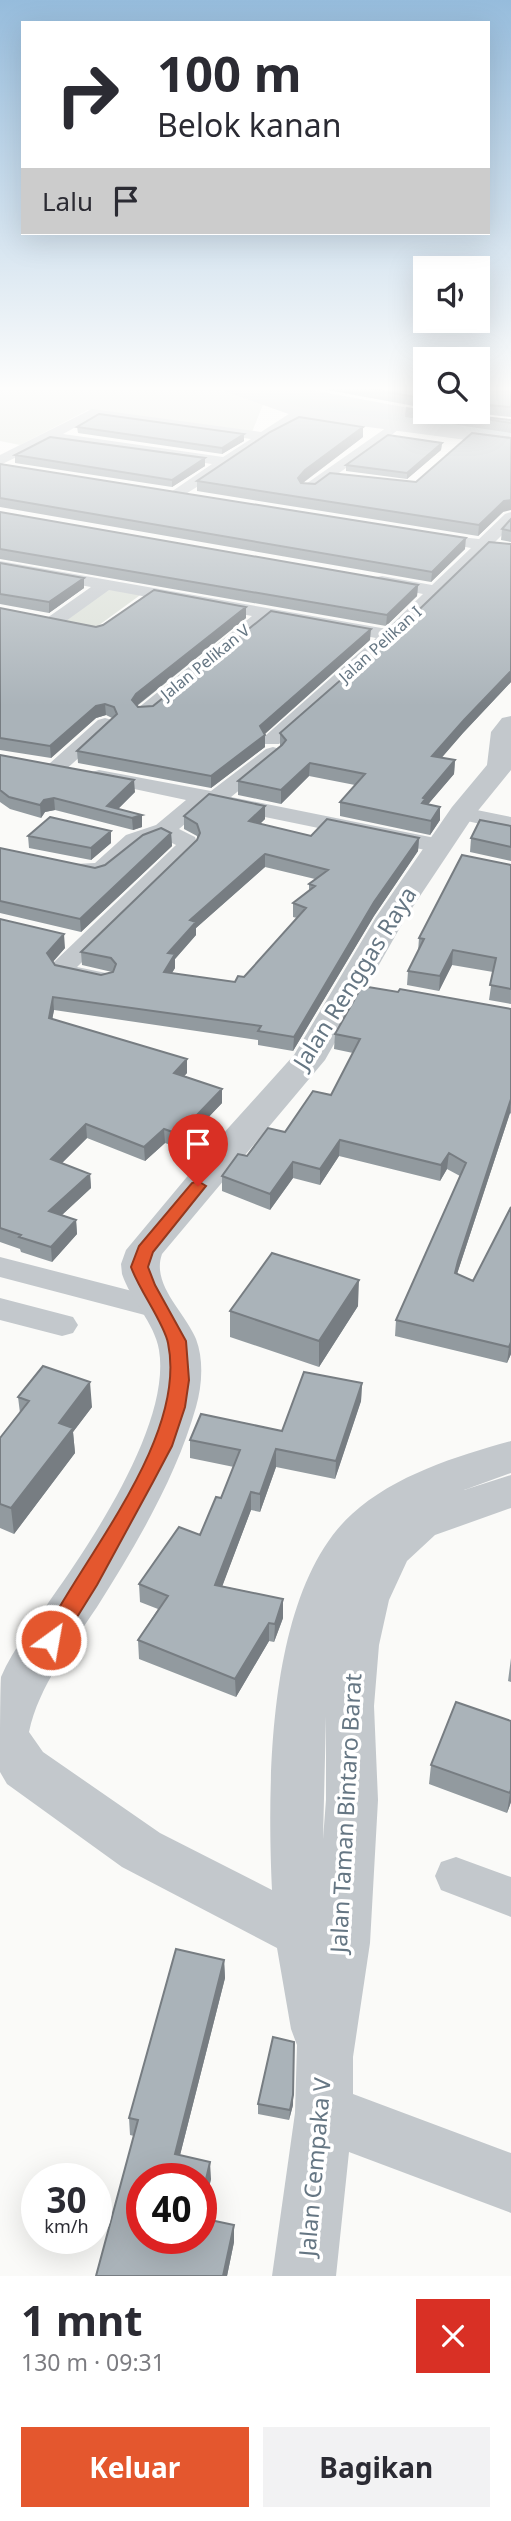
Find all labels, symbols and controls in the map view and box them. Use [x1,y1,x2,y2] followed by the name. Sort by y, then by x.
[157,40,302,106] text: 100 m
[42,49,133,140] icon: right
[157,103,341,146] text: Belok kanan
[107,182,145,220] icon: arrive
[42,183,93,219] text: Lalu
[413,256,490,424] map controls
[413,256,490,333] button: sound
[413,347,490,424] button: search
[332,601,426,688] street label: Jalan Pelikan I
[154,619,254,706] street label: Jalan Pelikan V
[284,880,423,1077] street label: Jalan Renggas Raya
[168,1114,228,1186] pin
[179,1125,217,1163] icon: arrive
[14,1603,88,1677] position arrow
[322,1672,368,1956] street label: Jalan Taman Bintaro Barat
[290,2076,338,2260] street label: Jalan Cempaka V
[126,2163,217,2254] speed limit sign: 40
[46,2176,87,2223] text: 30
[44,2214,89,2238] text: km/h
[21,2291,142,2348] text: 1 mnt
[416,2299,490,2373] button: close
[21,2346,165,2378] text: 130 m · 09:31
[21,2427,249,2507] button: Keluar
[263,2427,490,2507] button: Bagikan

